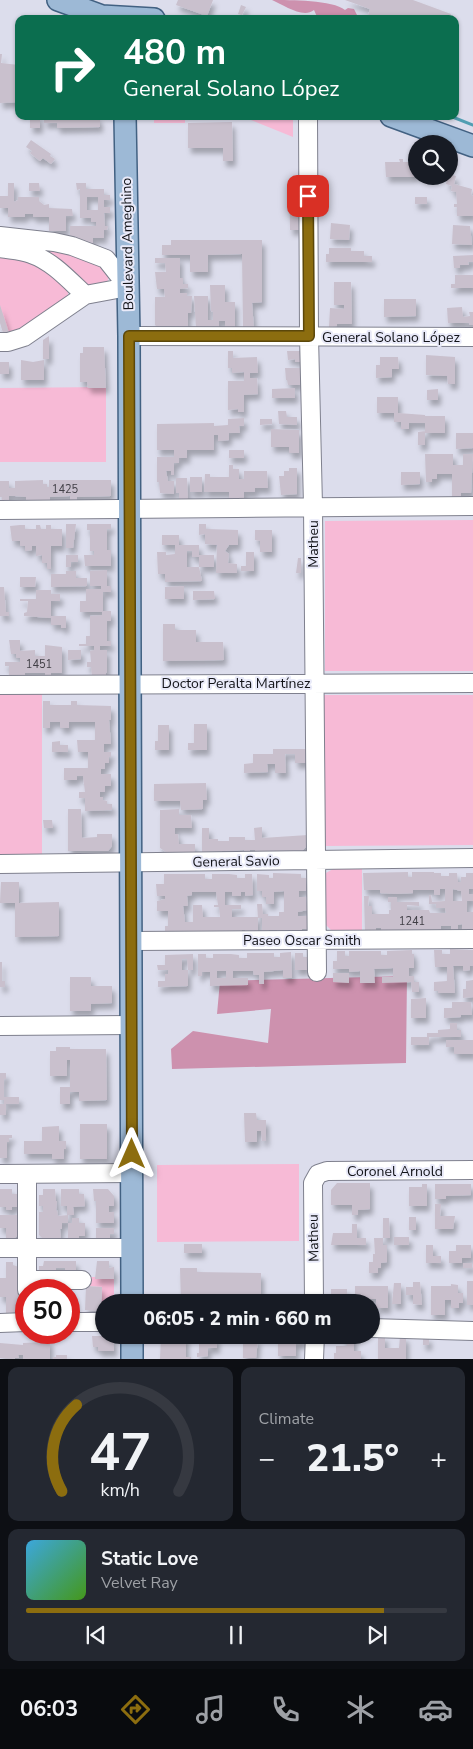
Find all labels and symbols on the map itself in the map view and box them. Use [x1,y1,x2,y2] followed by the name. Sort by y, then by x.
[287,175,329,217] pin
[117,177,138,310] street label: Boulevard Ameghino
[322,328,460,347] street label: General Solano López
[52,482,79,497] house number: 1425
[304,520,323,568] street label: Matheu
[26,657,52,672] house number: 1451
[162,674,311,693] street label: Doctor Peralta Martínez
[192,851,280,872] street label: General Savio
[399,914,425,929] house number: 1241
[243,931,361,950] street label: Paseo Oscar Smith
[105,1127,157,1179] position arrow
[347,1162,443,1181] street label: Coronel Arnold
[304,1214,323,1262] street label: Matheu
[15,1279,80,1344] speed limit sign: 50

